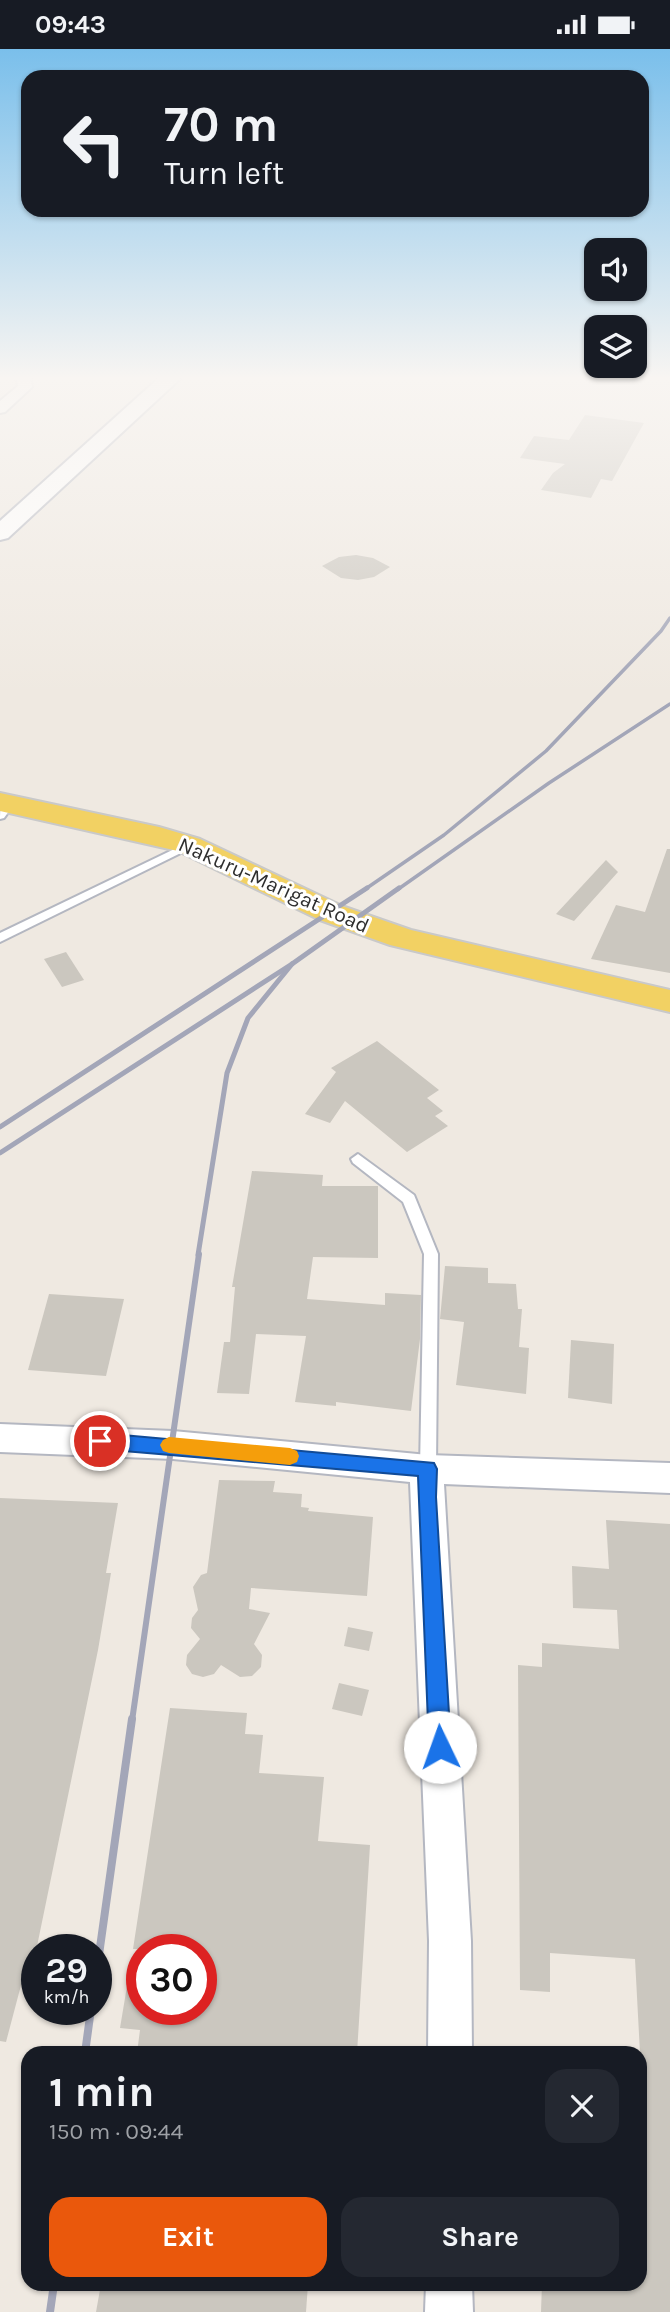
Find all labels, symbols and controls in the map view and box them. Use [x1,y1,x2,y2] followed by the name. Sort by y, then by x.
[35,9,106,40] text: 09:43
[164,96,278,153] text: 70 m
[49,98,140,189] icon: left
[164,155,284,192] text: Turn left
[584,238,647,378] map controls
[584,238,647,301] button: sound
[584,315,647,378] button: layers
[175,832,373,938] street label: Nakuru-Marigat Road
[70,1411,130,1471] pin
[81,1422,119,1460] icon: arrive
[403,1710,477,1784] position arrow
[126,1934,217,2025] speed limit sign: 30
[45,1950,88,1991] text: 29
[44,1986,89,2008] text: km/h
[49,2067,154,2117] text: 1 min
[545,2069,619,2143] button: close
[49,2118,183,2145] text: 150 m · 09:44
[49,2197,327,2277] button: Exit
[341,2197,619,2277] button: Share

